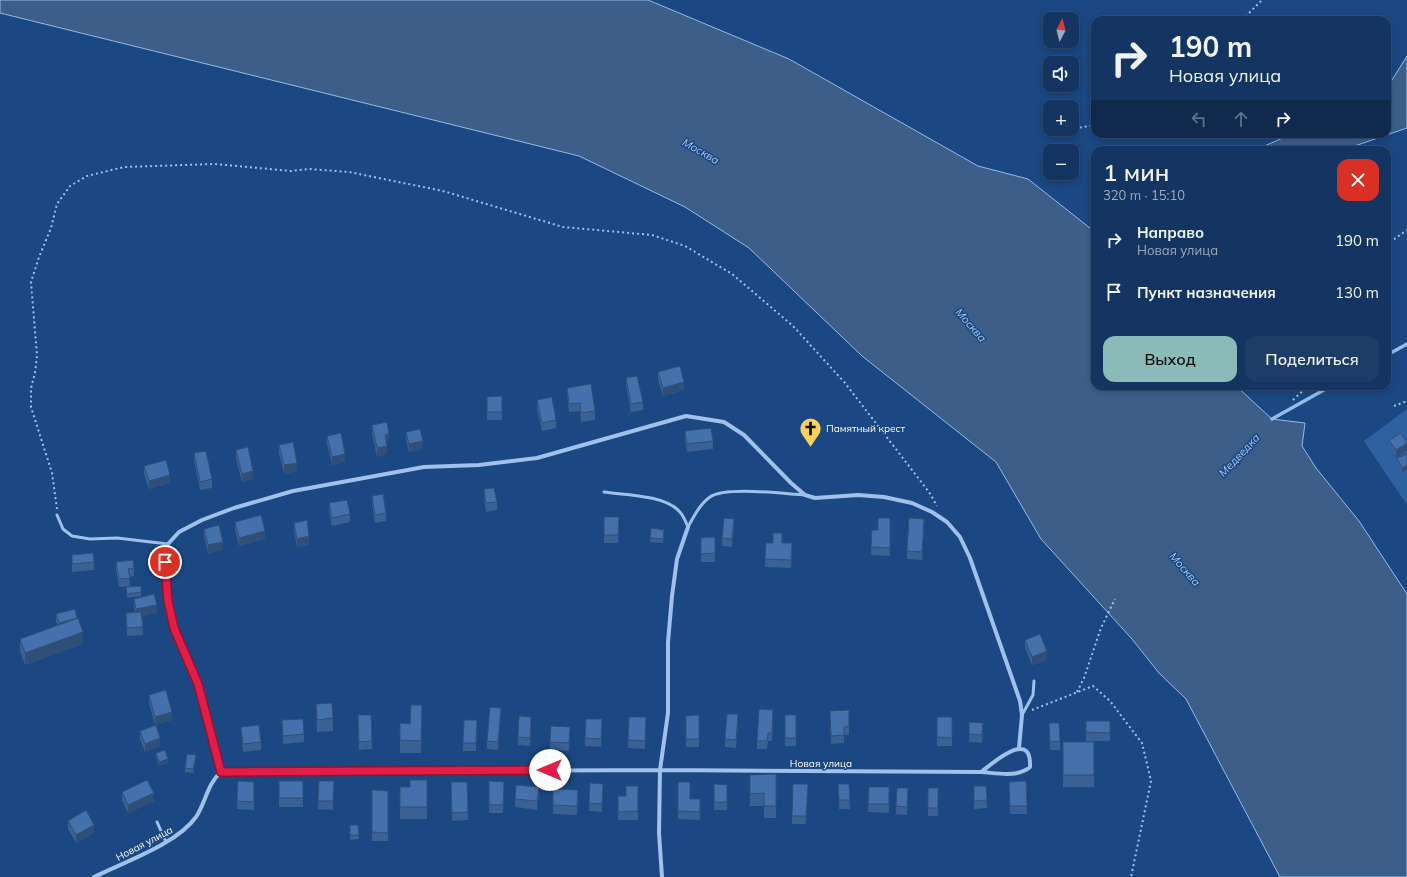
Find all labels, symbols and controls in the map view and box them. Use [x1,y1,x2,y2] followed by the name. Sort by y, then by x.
[1043,12,1079,48] north arrow
[1043,12,1079,180] map controls
[1169,29,1252,64] text: 190 m
[1103,32,1155,84] icon: right
[1043,56,1079,92] button: sound
[1169,64,1281,87] text: Новая улица
[1043,100,1079,136] button: +
[1188,108,1210,130] icon: left
[1230,108,1252,130] icon: ahead
[1272,108,1294,130] icon: right
[680,135,722,167] water label: Москва
[1043,144,1079,180] button: −
[1103,157,1169,187] text: 1 мин
[1337,159,1379,201] button: close
[1103,187,1185,203] text: 320 m · 15:10
[1137,223,1204,242] text: Направо
[1103,229,1125,251] icon: right
[1335,231,1379,250] text: 190 m
[1137,242,1218,258] text: Новая улица
[1103,281,1125,303] icon: arrive
[1137,283,1276,302] text: Пункт назначения
[1335,283,1379,302] text: 130 m
[953,305,990,345] water label: Москва
[1103,336,1237,382] button: Выход
[1245,336,1379,382] button: Поделиться
[797,415,823,448] church icon: Памятный крест
[826,422,906,435] place label: Памятный крест
[1216,430,1263,479] water label: Медведка
[148,545,182,579] pin
[1167,549,1204,589] water label: Москва
[154,551,176,573] icon: arrive
[529,749,571,791] position arrow
[790,757,852,770] street label: Новая улица
[114,823,175,864] street label: Новая улица

